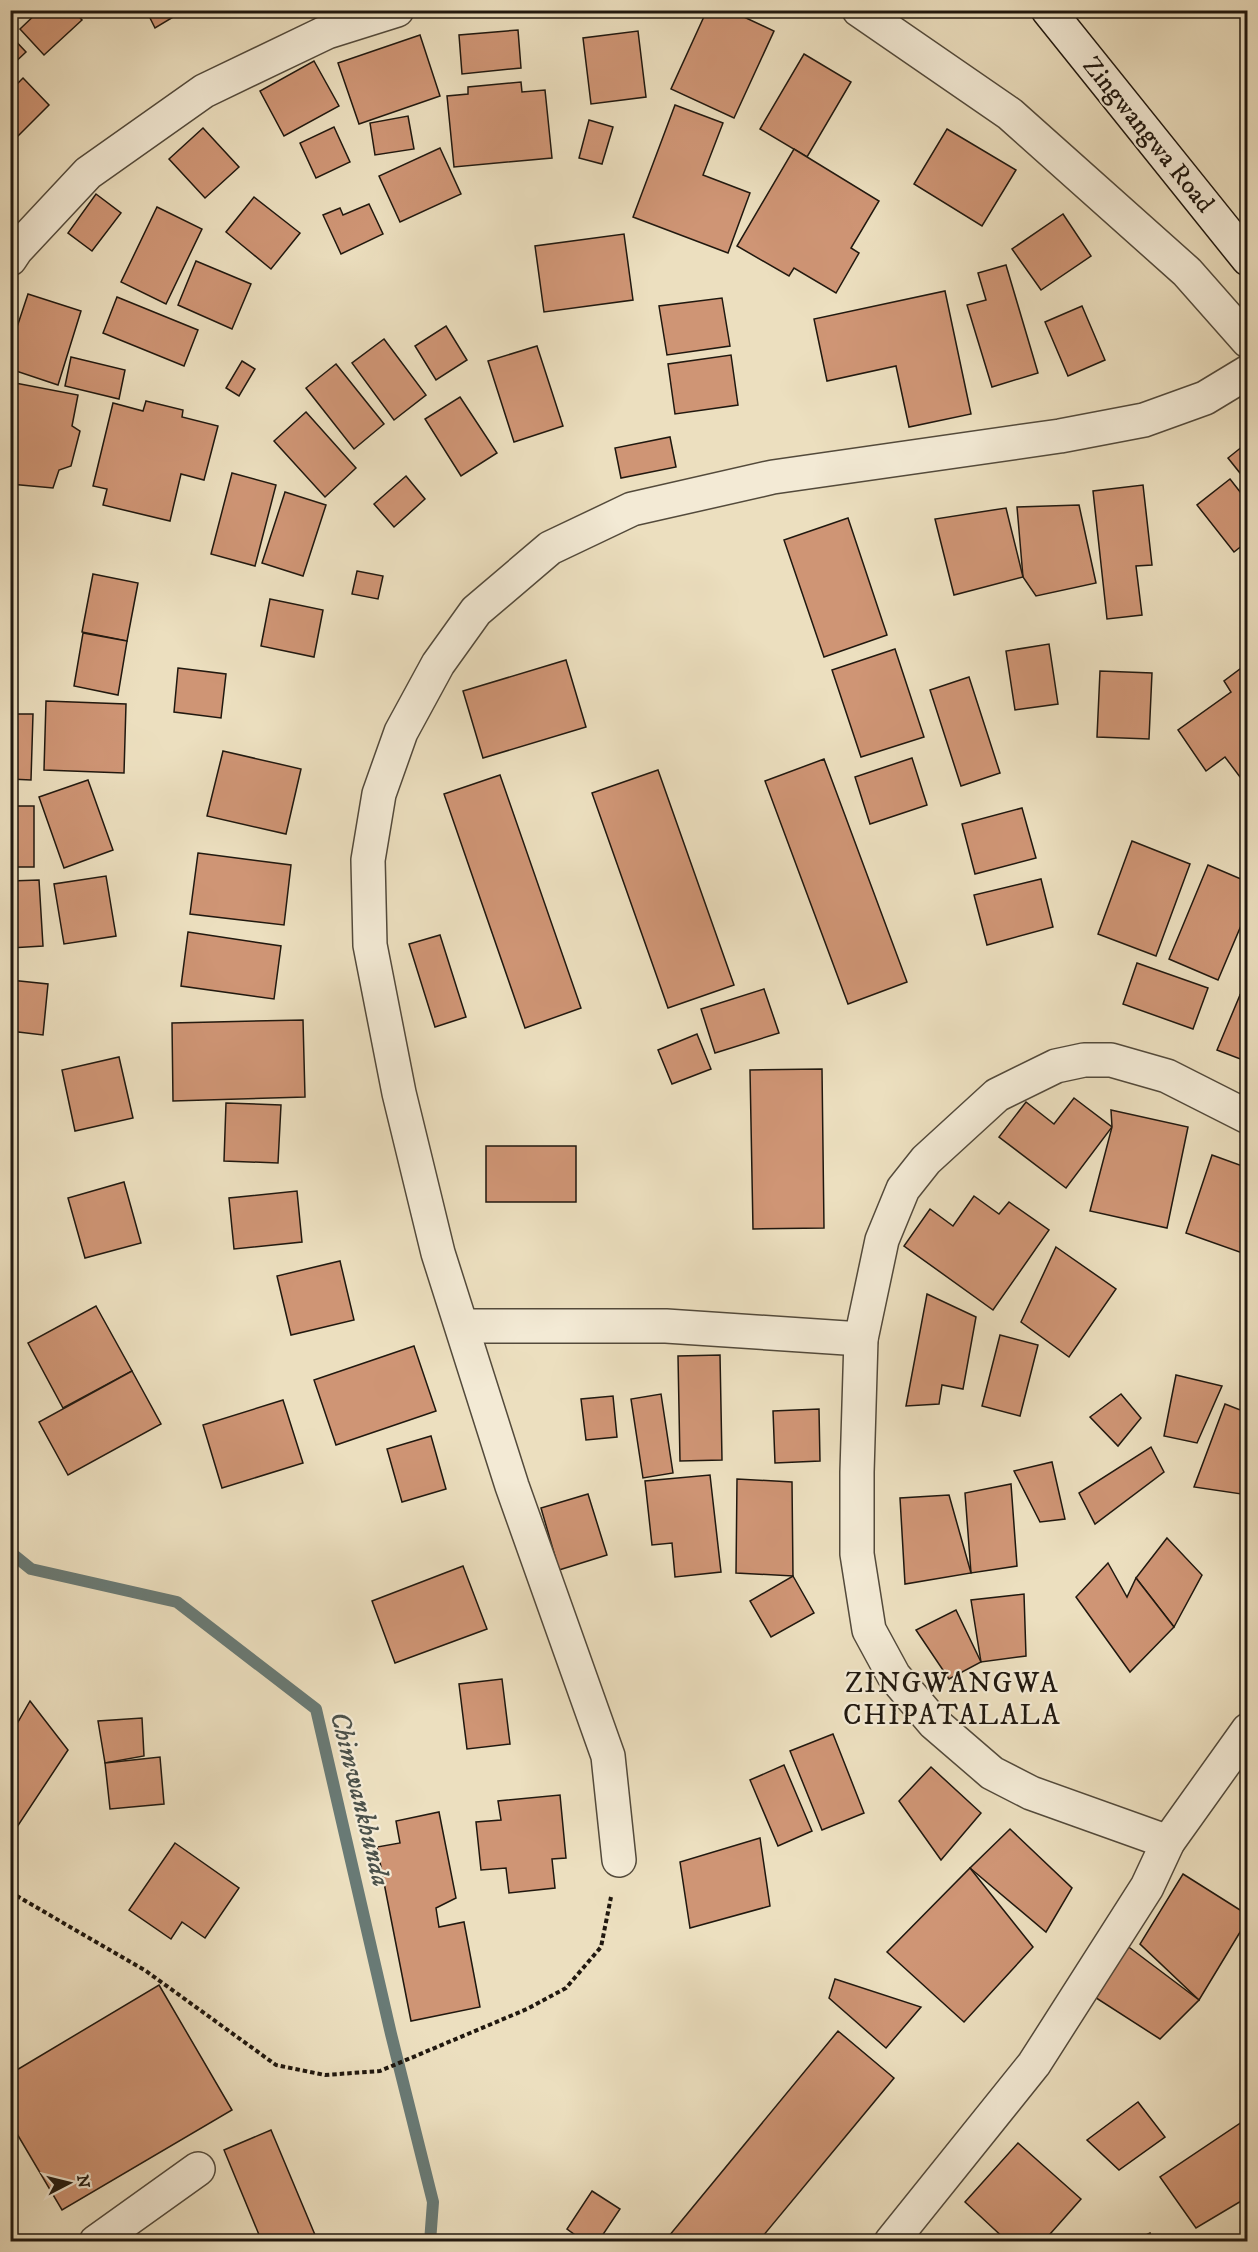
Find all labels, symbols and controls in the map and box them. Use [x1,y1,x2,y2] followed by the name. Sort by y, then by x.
[1075,50,1221,220] street label: Zingwangwa Road
[843,1666,1061,1733] district label: ZINGWANGWA CHIPATALALA
[322,1708,398,1890] water label: Chimwankhunda
[39,2153,99,2213] north arrow
[72,2174,94,2189] text: N

